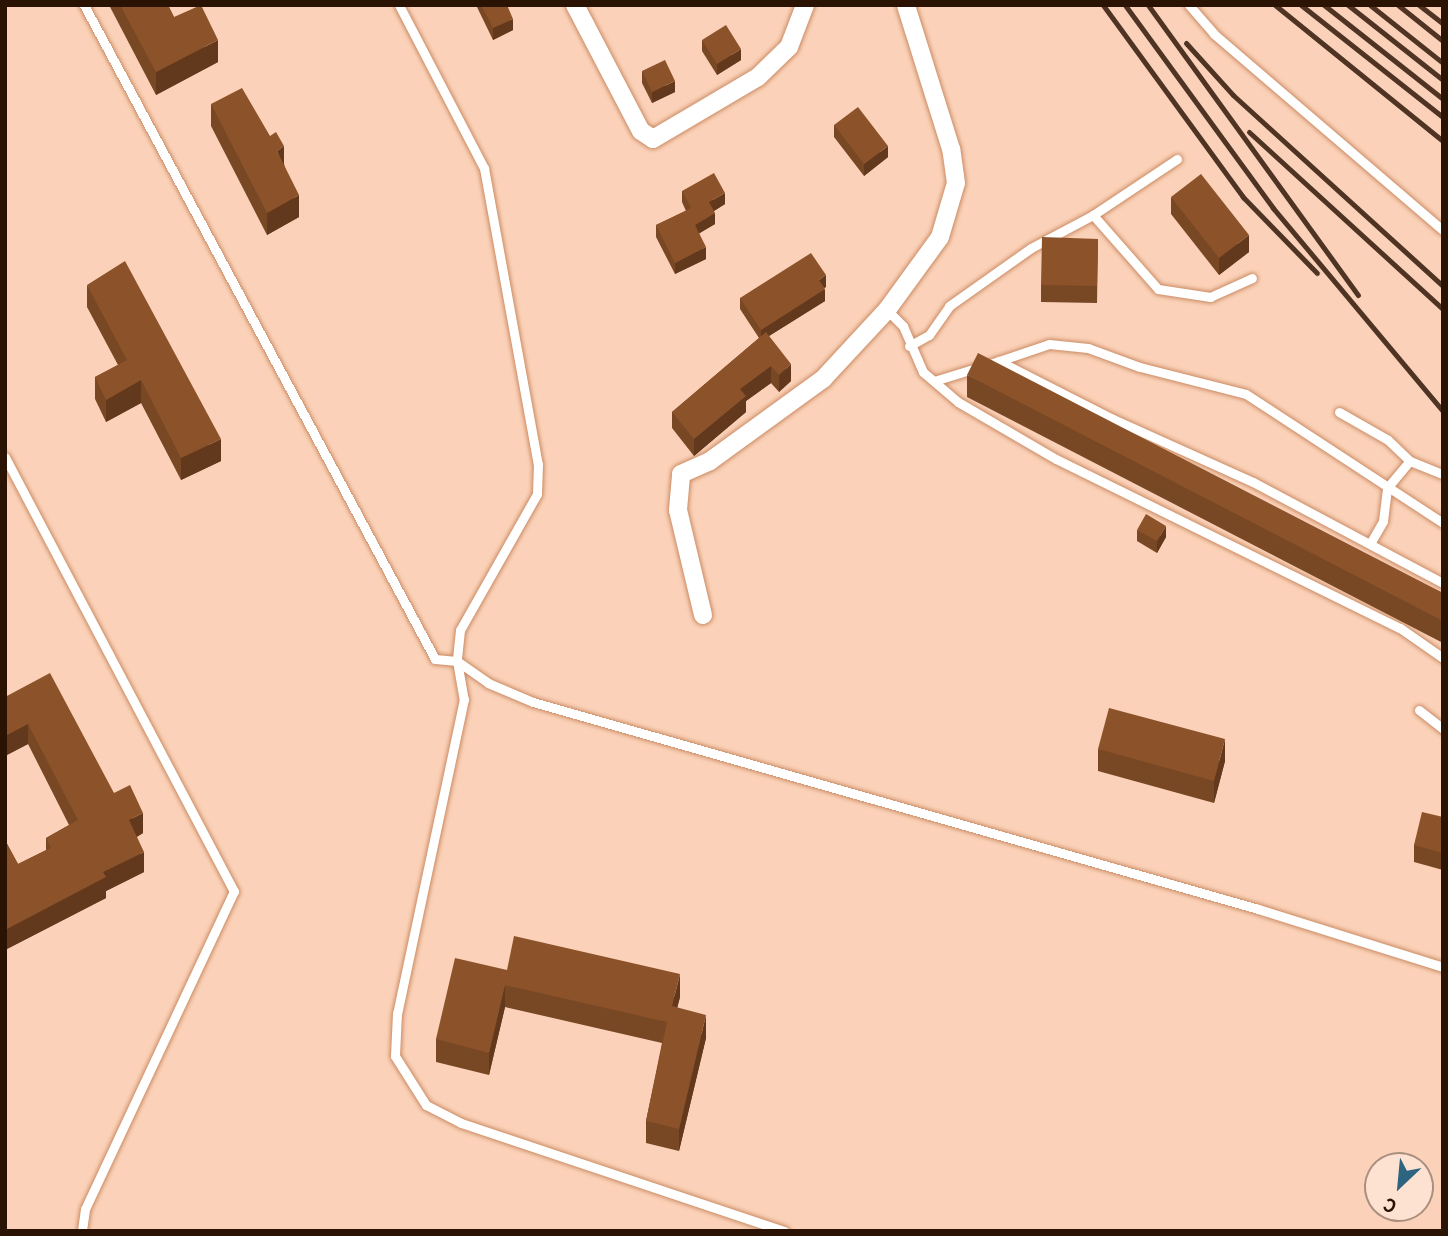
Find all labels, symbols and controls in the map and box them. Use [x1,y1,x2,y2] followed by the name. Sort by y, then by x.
[1364,1152,1434,1222] north arrow
[1380,1191,1401,1218] text: С

